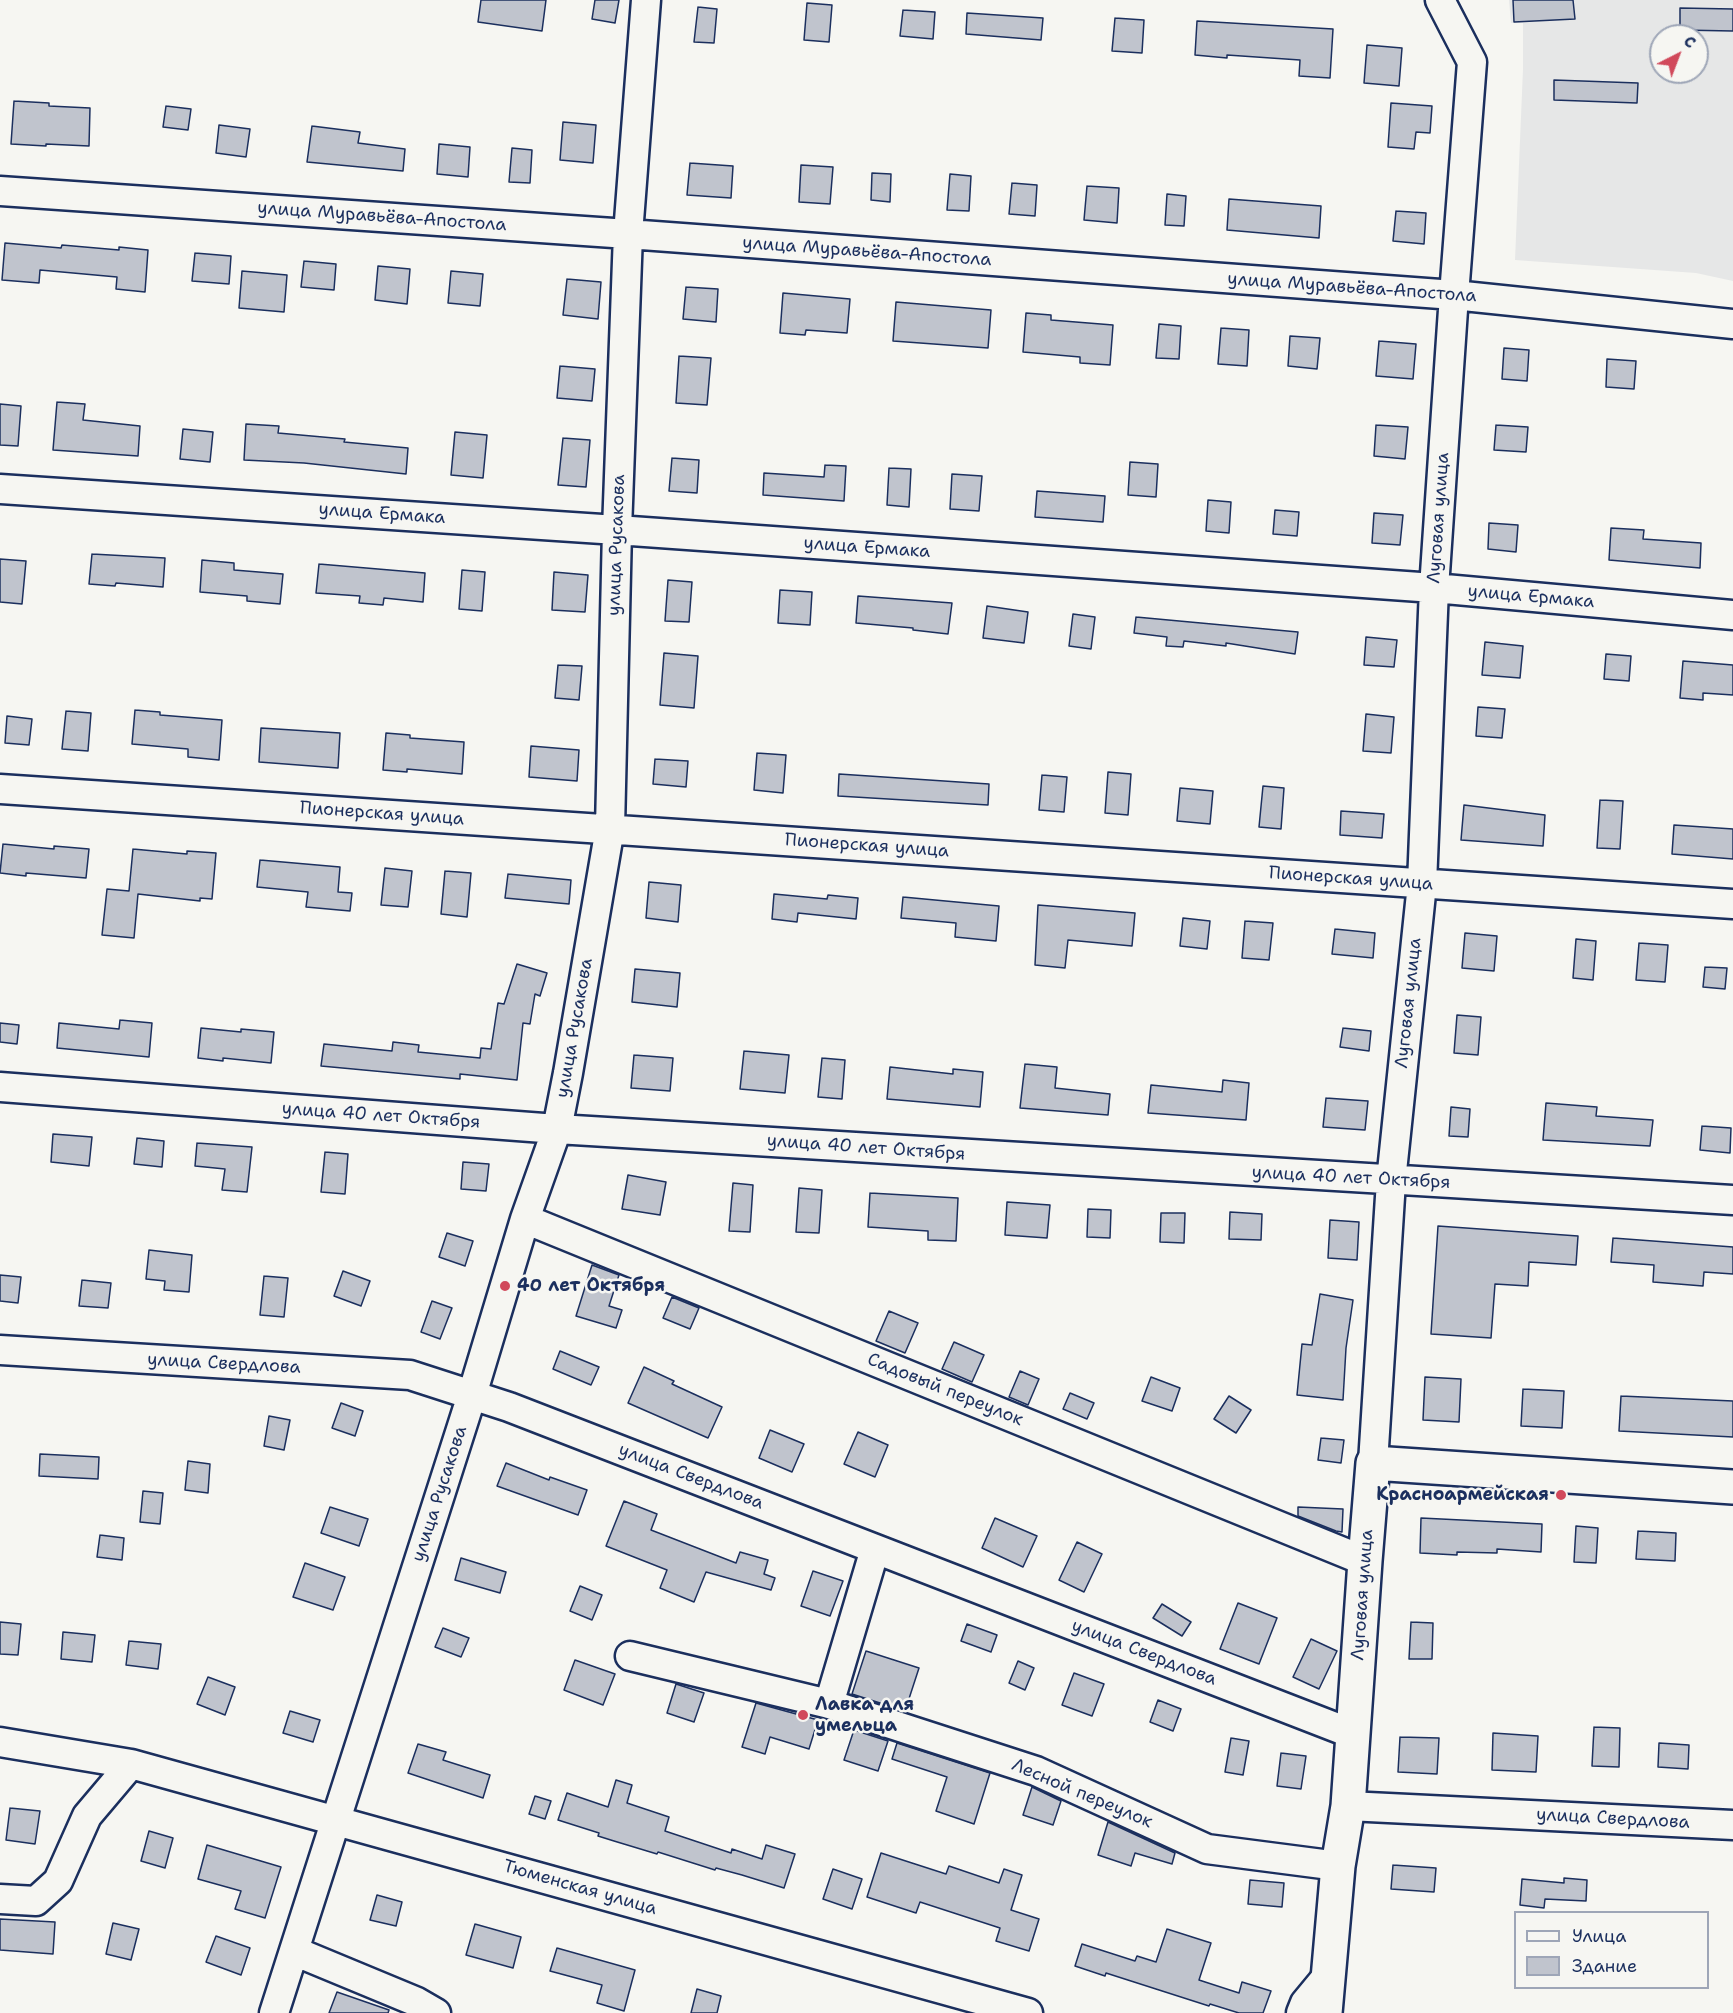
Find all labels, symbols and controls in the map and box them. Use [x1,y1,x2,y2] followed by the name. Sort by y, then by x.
[1649,24,1709,84] north arrow
[1679,31,1701,53] text: С
[257,198,507,236] street label: улица Муравьёва-Апостола
[742,233,992,271] street label: улица Муравьёва-Апостола
[1227,269,1477,307] street label: улица Муравьёва-Апостола
[1424,452,1454,584] street label: Луговая улица
[604,474,630,616] street label: улица Русакова
[318,499,446,529] street label: улица Ермака
[803,533,931,563] street label: улица Ермака
[1467,581,1595,613] street label: улица Ермака
[299,797,465,831] street label: Пионерская улица
[784,829,950,863] street label: Пионерская улица
[1268,862,1434,896] street label: Пионерская улица
[1391,937,1427,1069] street label: Луговая улица
[552,956,598,1100] street label: улица Русакова
[281,1098,481,1134] street label: улица 40 лет Октября
[766,1130,966,1166] street label: улица 40 лет Октября
[1251,1162,1451,1194] street label: улица 40 лет Октября
[517,1275,665,1297] place label: 40 лет Октября
[498,1279,512,1293] marker: 40 лет Октября
[147,1349,301,1379] street label: улица Свердлова
[864,1349,1026,1431] street label: Садовый переулок
[408,1423,472,1565] street label: улица Русакова
[615,1439,767,1515] street label: улица Свердлова
[1376,1484,1549,1506] place label: Красноармейская
[1554,1488,1568,1502] marker: Красноармейская
[1348,1529,1378,1661] street label: Луговая улица
[1068,1615,1220,1691] street label: улица Свердлова
[815,1694,914,1736] place label: Лавка для умельца
[796,1708,810,1722] marker: Лавка для умельца
[1008,1755,1156,1833] street label: Лесной переулок
[1536,1804,1690,1834] street label: улица Свердлова
[501,1856,659,1920] street label: Тюменская улица
[1514,1911,1709,1989] legend
[1572,1924,1626,1948] text: Улица
[1572,1954,1637,1978] text: Здание

